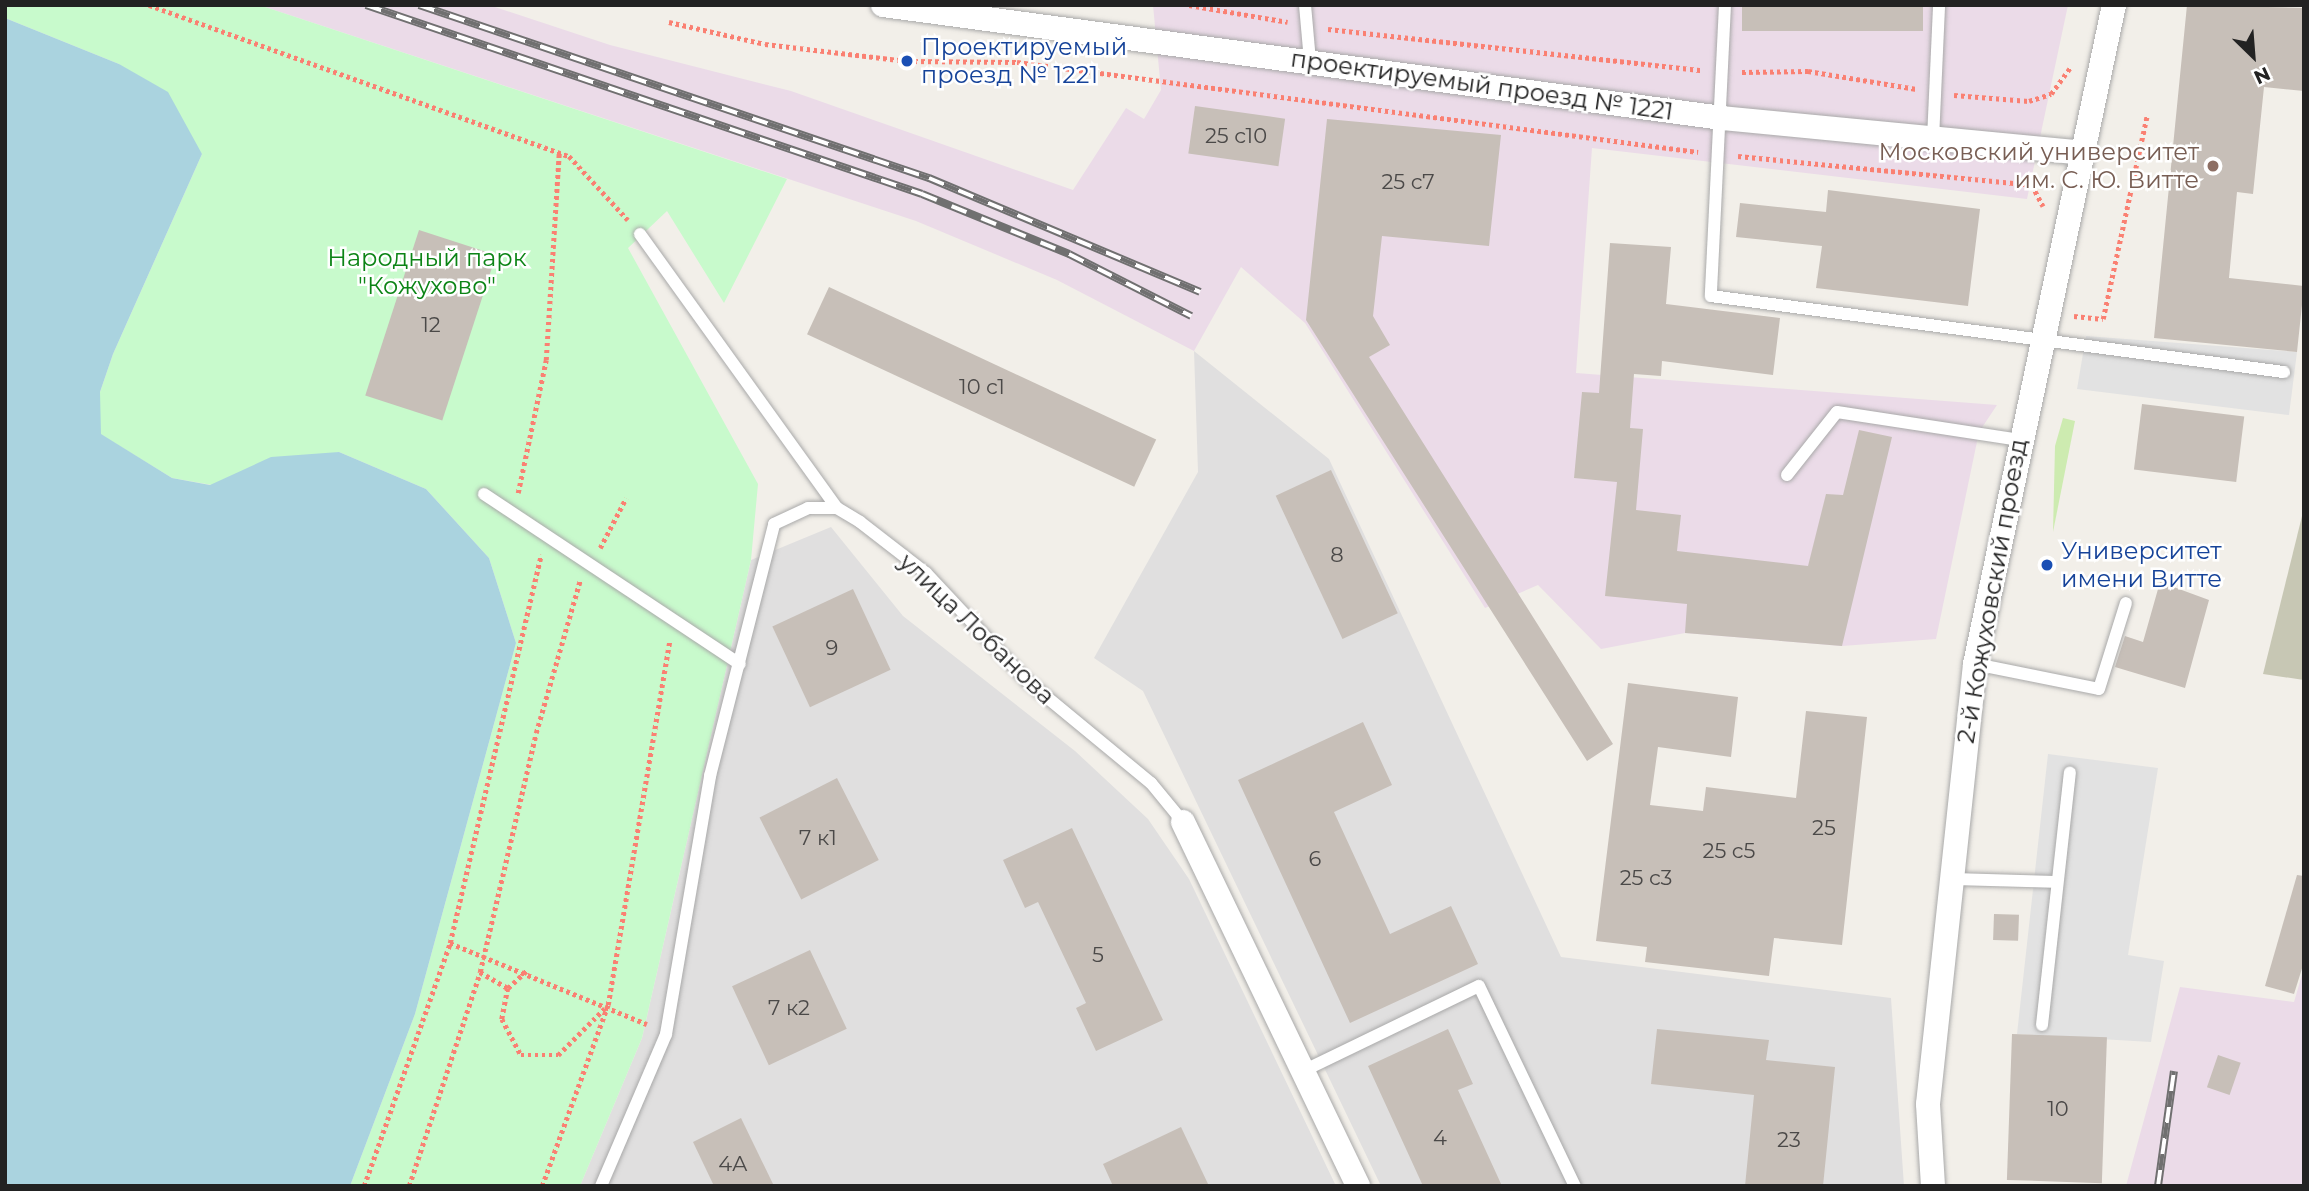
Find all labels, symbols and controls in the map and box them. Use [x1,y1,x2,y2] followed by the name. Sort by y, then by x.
[2218,21,2288,91] north arrow
[921,33,1127,89] place label: Проектируемый проезд № 1221
[1289,44,1675,126] street label: проектируемый проезд № 1221
[899,53,915,69] marker: Проектируемый проезд № 1221
[2250,62,2274,89] text: N
[1205,123,1267,149] house number: 25 с10
[1879,138,2199,194] place label: Московский университет им. С. Ю. Витте
[2205,158,2221,174] marker: Московский университет им. С. Ю. Витте
[1381,169,1435,195] house number: 25 с7
[327,244,527,300] park label: Народный парк "Кожухово"
[421,312,441,338] house number: 12
[959,374,1005,400] house number: 10 с1
[1951,437,2033,745] street label: 2-й Кожуховский проезд
[2061,537,2222,593] place label: Университет имени Витте
[1330,542,1344,568] house number: 8
[893,547,1061,711] street label: улица Лобанова
[2039,557,2055,573] marker: Университет имени Витте
[826,635,838,661] house number: 9
[1812,815,1836,841] house number: 25
[799,825,837,851] house number: 7 к1
[1702,838,1756,864] house number: 25 с5
[1309,846,1321,872] house number: 6
[1620,865,1672,891] house number: 25 с3
[1092,942,1104,968] house number: 5
[768,995,810,1021] house number: 7 к2
[2047,1096,2069,1122] house number: 10
[1433,1125,1447,1151] house number: 4
[1777,1127,1801,1153] house number: 23
[718,1151,748,1177] house number: 4А

